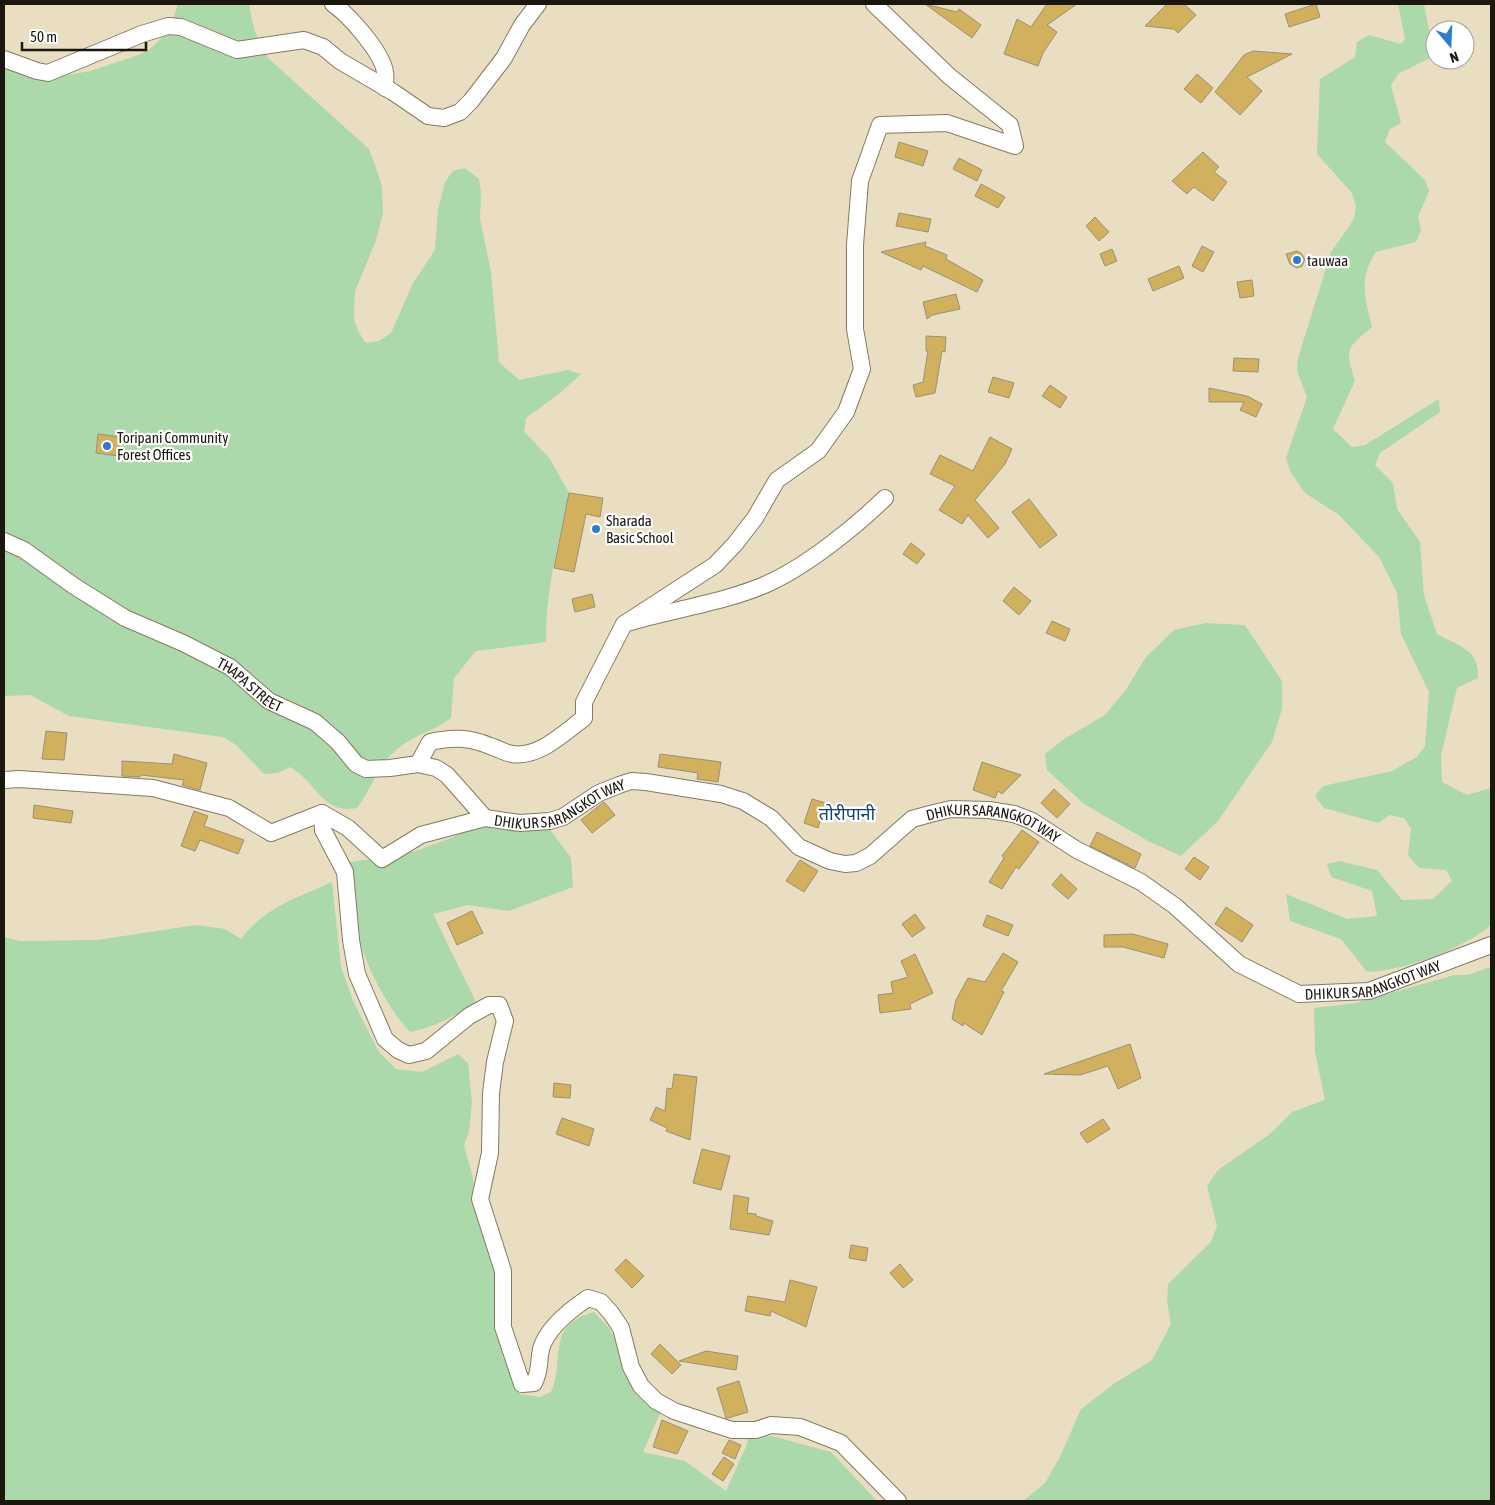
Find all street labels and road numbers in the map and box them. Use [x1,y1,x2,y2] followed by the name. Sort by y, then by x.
[215,654,286,715] street label: THAPA STREET
[493,775,627,832] street label: DHIKUR SARANGKOT WAY
[924,800,1064,846] street label: DHIKUR SARANGKOT WAY
[1304,956,1443,1002] street label: DHIKUR SARANGKOT WAY

